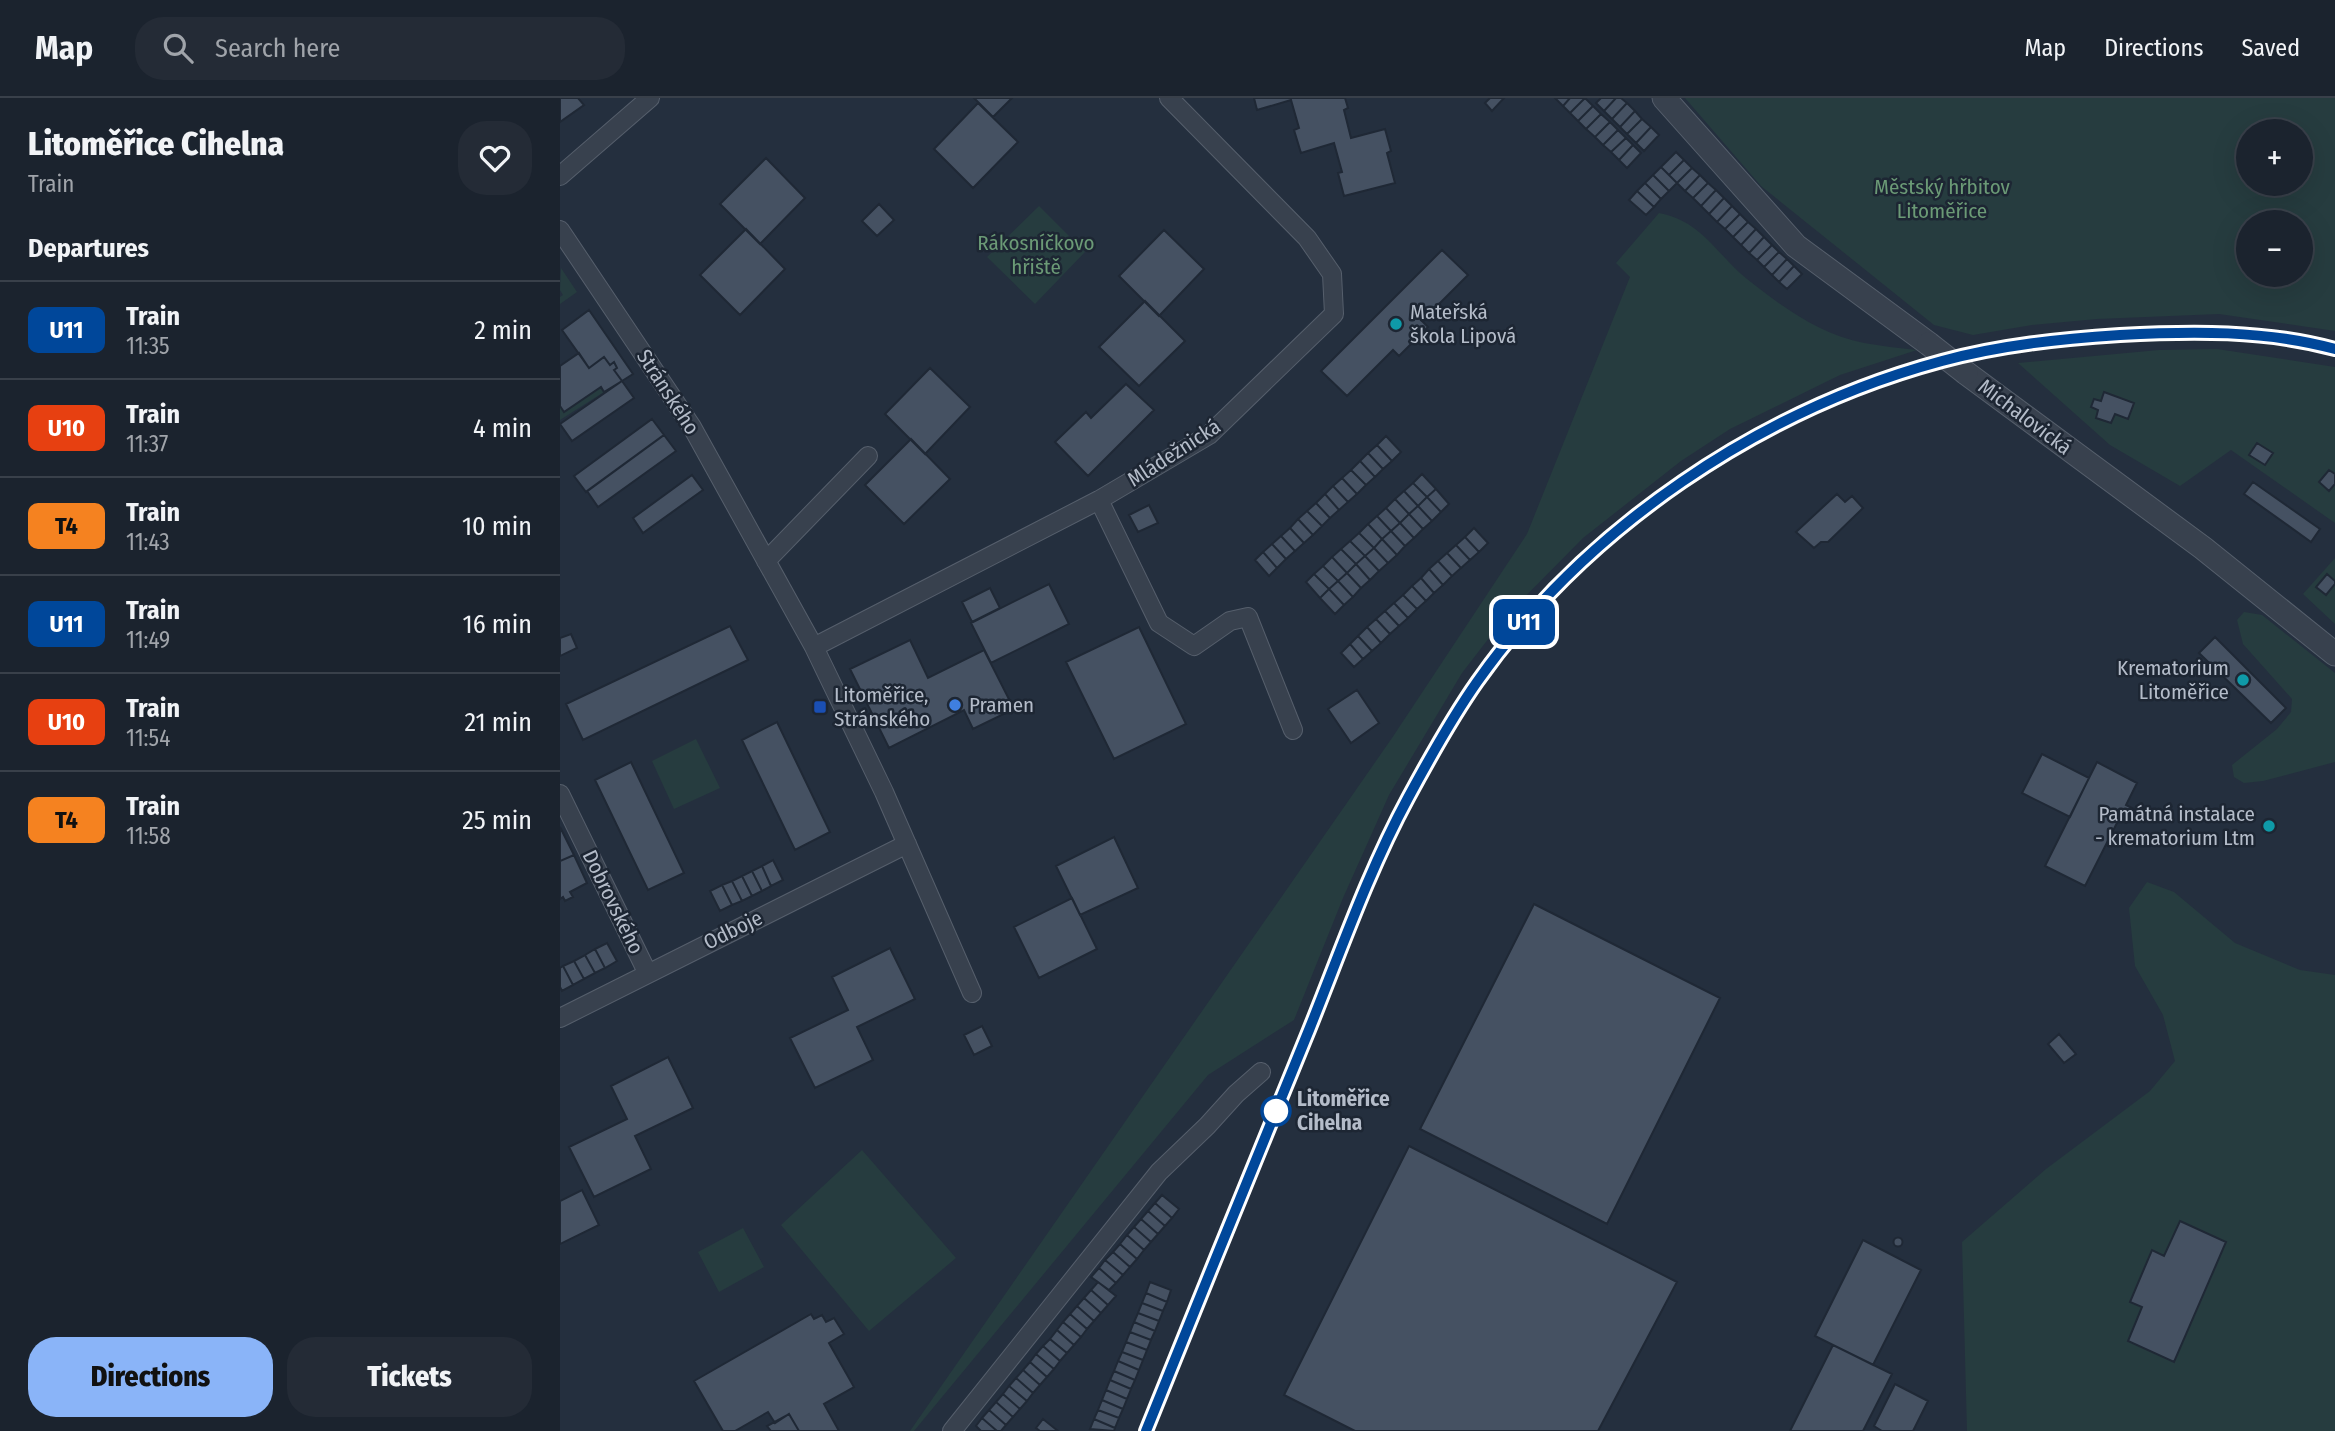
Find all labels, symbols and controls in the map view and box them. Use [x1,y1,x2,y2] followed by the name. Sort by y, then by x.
[135,17,625,80] search box
[35,28,93,68] text: Map
[159,29,197,67] icon: search
[215,33,340,64] text: Search here
[2025,34,2066,62] text: Map
[2104,34,2203,62] text: Directions
[2241,34,2300,62] text: Saved
[2236,119,2313,287] map controls
[2236,119,2313,196] button: +
[458,121,532,195] button: heart
[28,124,284,164] text: Litoměřice Cihelna
[28,170,74,198] text: Train
[1874,174,2011,224] park label: Městský hřbitov Litoměřice
[2236,210,2313,287] button: −
[977,230,1095,280] park label: Rákosníčkovo hřiště
[28,233,149,264] text: Departures
[1410,299,1516,349] place label: Mateřská škola Lipová
[126,301,180,332] text: Train
[474,315,532,346] text: 2 min
[50,316,83,344] text: U11
[1388,316,1404,332] marker: Mateřská škola Lipová
[126,332,170,360] text: 11:35
[631,345,705,439] street label: Stránského
[1973,373,2077,461] street label: Michalovická
[126,399,180,430] text: Train
[473,413,532,444] text: 4 min
[1123,413,1225,493] street label: Mládežnická
[48,414,85,442] text: U10
[126,430,168,458] text: 11:37
[126,497,180,528] text: Train
[462,511,532,542] text: 10 min
[55,512,78,540] text: T4
[126,528,170,556] text: 11:43
[126,595,180,626] text: Train
[1484,599,1564,645] line badge: U11
[1507,608,1541,636] text: U11
[463,609,532,640] text: 16 min
[50,610,83,638] text: U11
[126,626,170,654] text: 11:49
[2117,655,2229,705] place label: Krematorium Litoměřice
[2235,672,2251,688] marker: Krematorium Litoměřice
[834,682,930,732] place label: Litoměřice, Stránského
[969,692,1034,718] place label: Pramen
[126,693,180,724] text: Train
[947,697,963,713] marker: Pramen
[812,699,828,715] marker: Litoměřice, Stránského
[465,707,532,738] text: 21 min
[48,708,85,736] text: U10
[126,724,170,752] text: 11:54
[126,791,180,822] text: Train
[2095,801,2255,851] place label: Památná instalace - krematorium Ltm
[462,805,532,836] text: 25 min
[55,806,78,834] text: T4
[2261,818,2277,834] marker: Památná instalace - krematorium Ltm
[126,822,171,850] text: 11:58
[577,846,649,958] street label: Dobrovského
[699,905,767,955] street label: Odboje
[1297,1086,1390,1136] place label: Litoměřice Cihelna
[1261,1096,1291,1126] marker: Litoměřice Cihelna
[28,1337,273,1417] button: Directions
[287,1337,532,1417] button: Tickets

